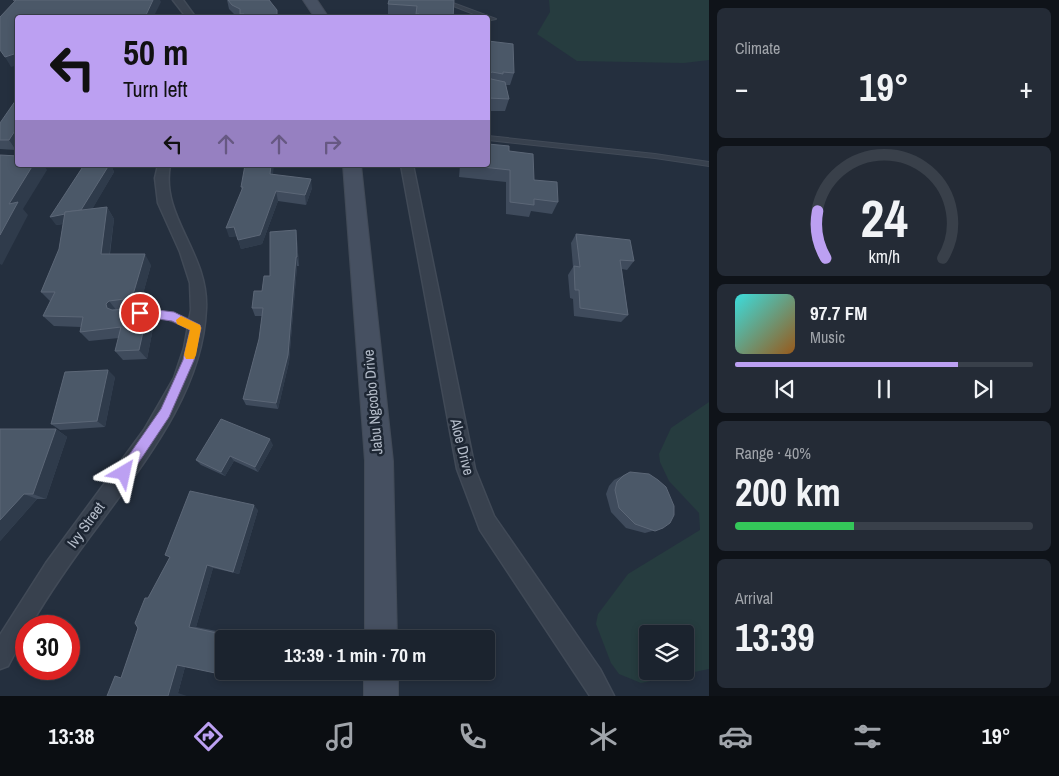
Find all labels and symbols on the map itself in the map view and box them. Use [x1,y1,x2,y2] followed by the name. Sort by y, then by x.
[119,292,161,334] pin
[357,349,388,455] street label: Jabu Ngcobo Drive
[445,416,480,477] street label: Aloe Drive
[97,446,149,498] position arrow
[62,497,110,552] street label: Ivy Street
[15,615,80,680] speed limit sign: 30

